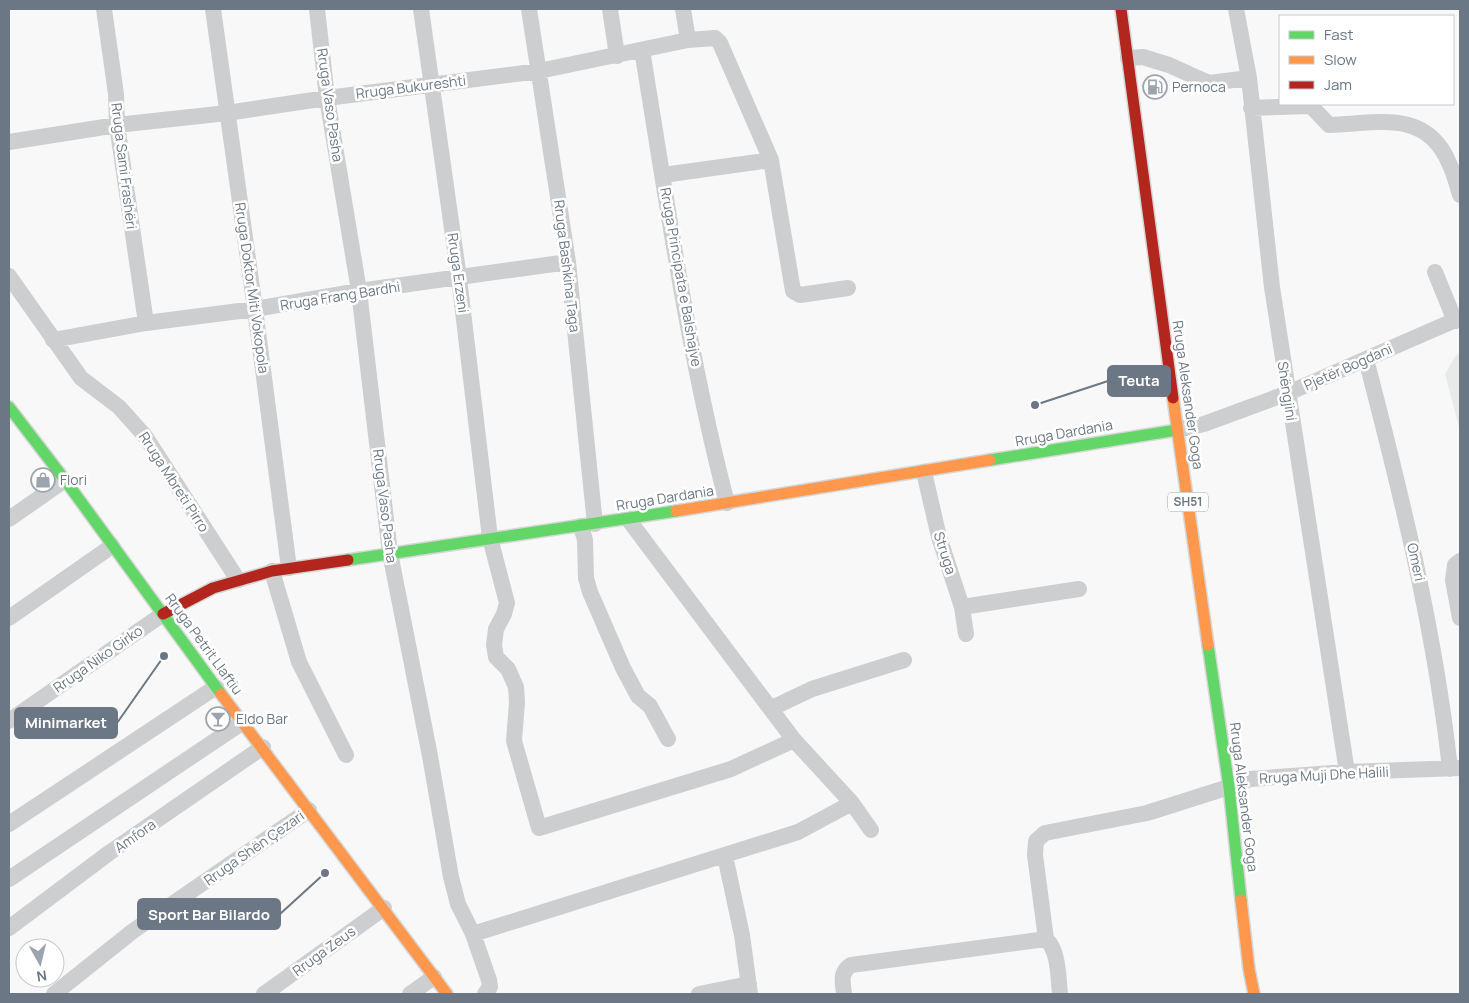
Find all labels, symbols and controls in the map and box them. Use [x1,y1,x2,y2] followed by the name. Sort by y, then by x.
[1279,15,1454,105] legend
[1324,24,1353,45] text: Fast
[313,47,348,163] street label: Rruga Vaso Pasha
[1324,49,1357,70] text: Slow
[355,70,467,103] street label: Rruga Bukureshti
[1142,74,1168,100] fuel station icon: Pernoca
[1324,74,1352,95] text: Jam
[1172,77,1226,96] place label: Pernoca
[107,102,142,230] street label: Rruga Sami Frashëri
[656,186,707,368] street label: Rruga Principata e Balshajve
[550,199,585,333] street label: Rruga Bashkina Taga
[231,201,274,375] street label: Rruga Doktor Miti Vokopola
[443,232,474,314] street label: Rruga Erzeni
[279,277,401,314] street label: Rruga Frang Bardhi
[1169,319,1208,471] street label: Rruga Aleksander Goga
[1301,339,1395,394] street label: Pjetër Bogdani
[1273,360,1302,422] street label: Shëngjini
[1108,366,1170,396] callout: Teuta
[1118,370,1160,391] text: Teuta
[1014,415,1114,450] street label: Rruga Dardania
[135,428,214,535] street label: Rruga Mbreti Pirro
[369,448,402,564] street label: Rruga Vaso Pasha
[30,467,56,493] shop icon: Flori
[60,470,87,489] place label: Flori
[615,480,715,515] street label: Rruga Dardania
[1168,492,1208,512] road number: SH51
[930,529,961,577] street label: Struga
[1403,541,1430,583] street label: Omeri
[161,589,247,698] street label: Rruga Petrit Llaftiu
[49,621,146,697] street label: Rruga Niko Girko
[205,706,231,732] bar icon: Eldo Bar
[15,708,117,738] callout: Minimarket
[236,709,288,728] place label: Eldo Bar
[25,712,107,733] text: Minimarket
[1226,721,1263,873] street label: Rruga Aleksander Goga
[1259,762,1389,787] street label: Rruga Muji Dhe Halili
[200,806,308,889] street label: Rruga Shën Çezari
[110,815,159,857] street label: Amfora
[138,899,280,929] callout: Sport Bar Bilardo
[148,904,270,925] text: Sport Bar Bilardo
[288,921,359,980] street label: Rruga Zeus
[15,938,65,988] north arrow
[36,966,48,986] text: N

